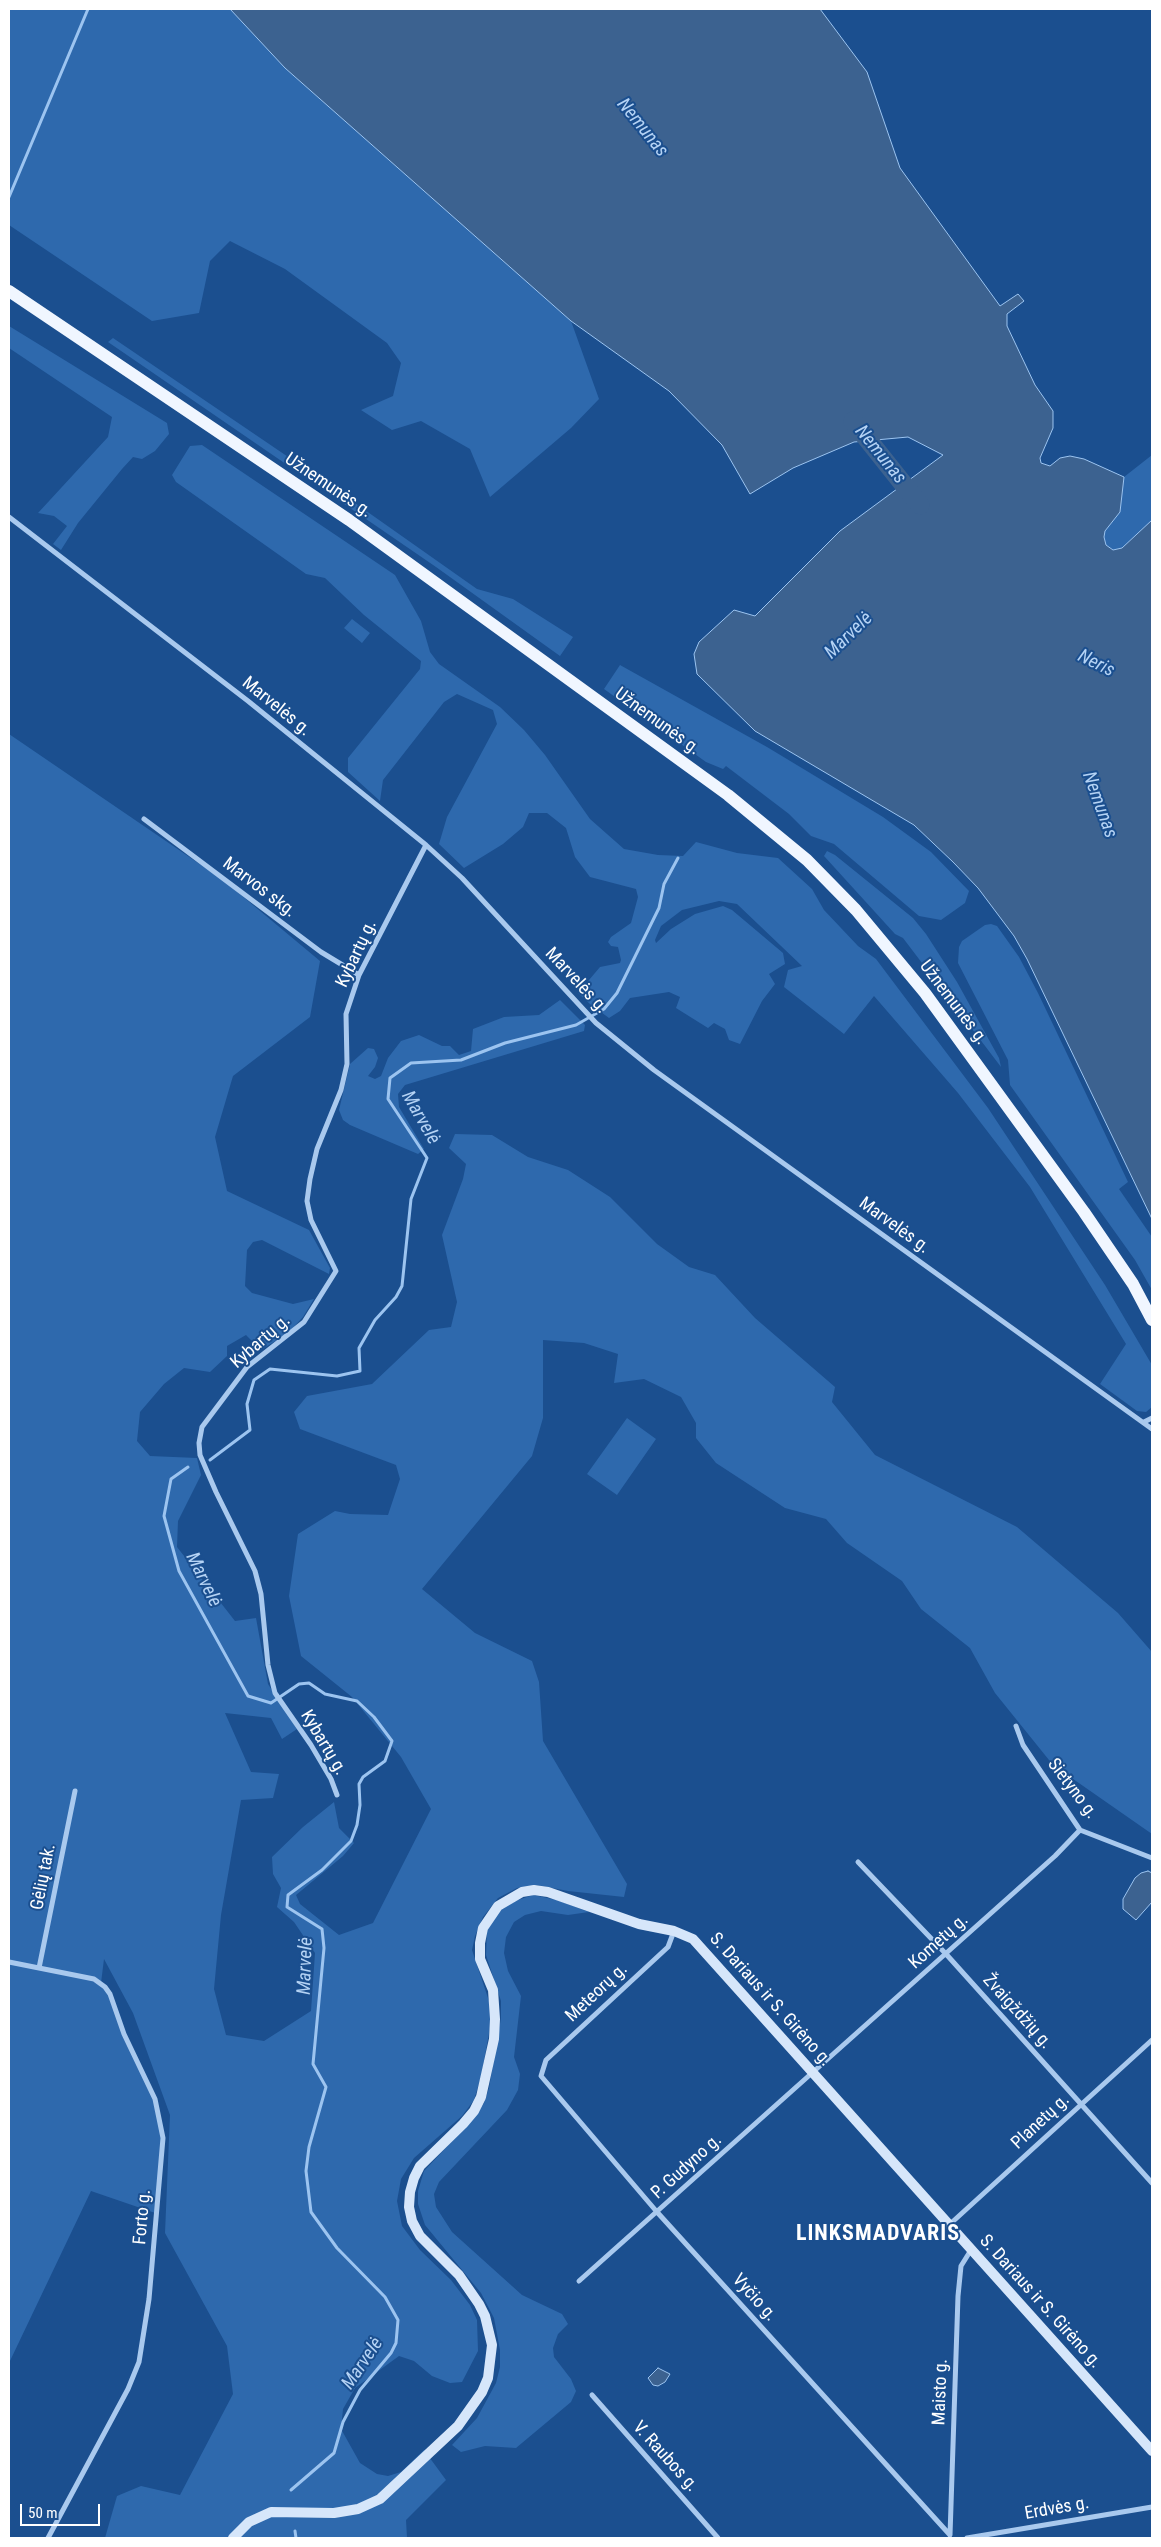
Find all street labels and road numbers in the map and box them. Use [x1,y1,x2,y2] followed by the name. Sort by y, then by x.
[280,449,376,523] street label: Užnemunės g.
[237,673,315,741] street label: Marvelės g.
[610,684,704,760] street label: Užnemunės g.
[218,853,300,923] street label: Marvos skg.
[332,917,382,991] street label: Kybartų g.
[540,943,612,1019] street label: Marvelės g.
[914,956,992,1050] street label: Užnemunės g.
[854,1193,934,1259] street label: Marvelės g.
[227,1310,295,1374] street label: Kybartų g.
[295,1707,351,1779] street label: Kybartų g.
[1042,1754,1102,1824] street label: Sietyno g.
[27,1842,61,1912] street label: Gėlių tak.
[905,1910,973,1974] street label: Kometų g.
[704,1929,836,2071] street label: S. Dariaus ir S. Girėno g.
[562,1959,632,2027] street label: Meteorų g.
[978,1970,1056,2054] street label: Žvaigždžių g.
[1007,2090,1075,2154] street label: Planetų g.
[647,2130,727,2204] street label: P. Gudyno g.
[130,2188,156,2246] street label: Forto g.
[974,2231,1106,2373] street label: S. Dariaus ir S. Girėno g.
[727,2270,781,2326] street label: Vyčio g.
[929,2358,953,2426] street label: Maisto g.
[628,2417,702,2497] street label: V. Raubos g.
[1023,2493,1091,2525] street label: Erdvės g.

